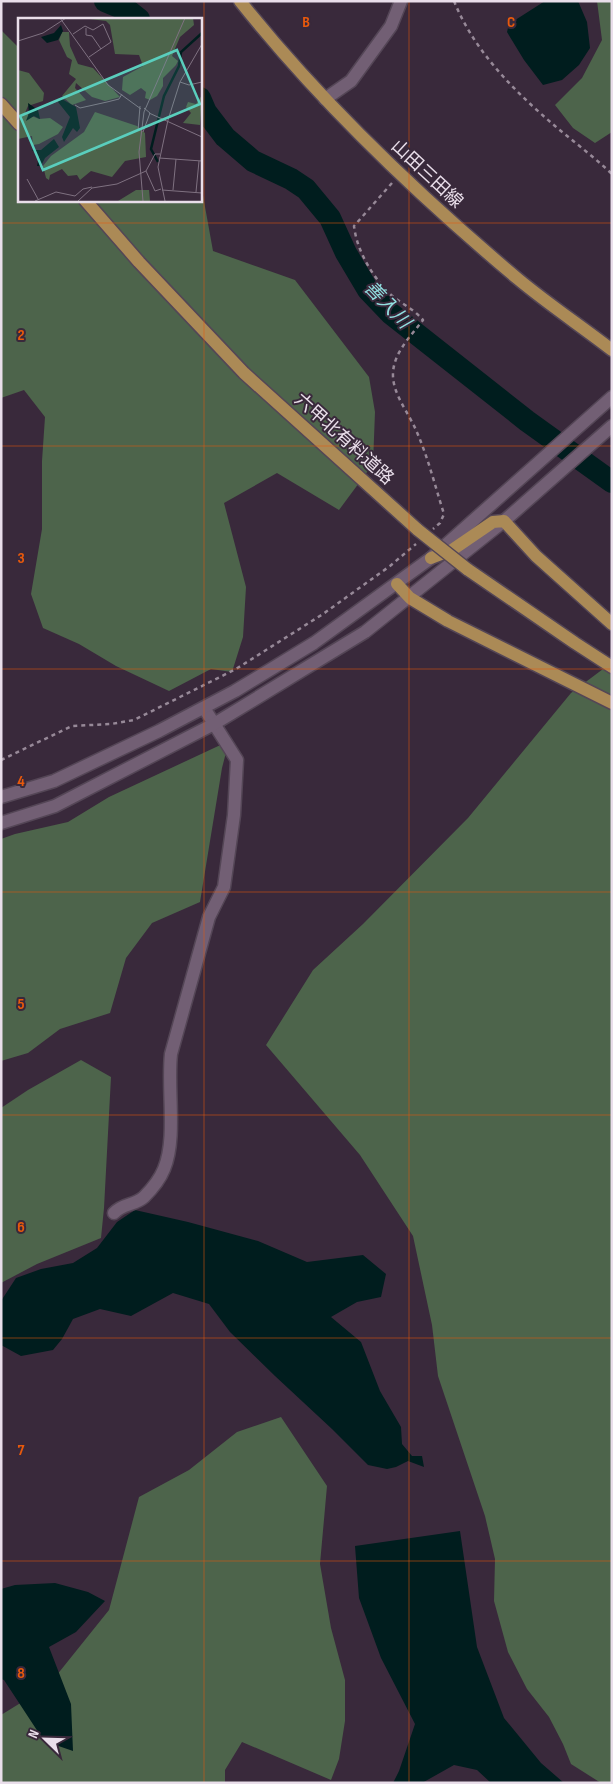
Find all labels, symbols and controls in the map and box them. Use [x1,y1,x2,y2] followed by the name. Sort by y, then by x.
[302,13,310,32] text: B
[507,13,515,32] text: C
[18,18,201,201] inset map
[387,136,467,212] street label: 山田三田線
[359,277,416,335] water label: 善入川
[17,326,25,345] text: 2
[290,389,398,489] street label: 六甲北有料道路
[17,549,25,568] text: 3
[17,772,25,791] text: 4
[17,995,25,1014] text: 5
[17,1218,25,1237] text: 6
[18,1441,25,1460] text: 7
[17,1664,25,1683] text: 8
[20,1714,70,1764] north arrow
[24,1727,43,1741] text: N

